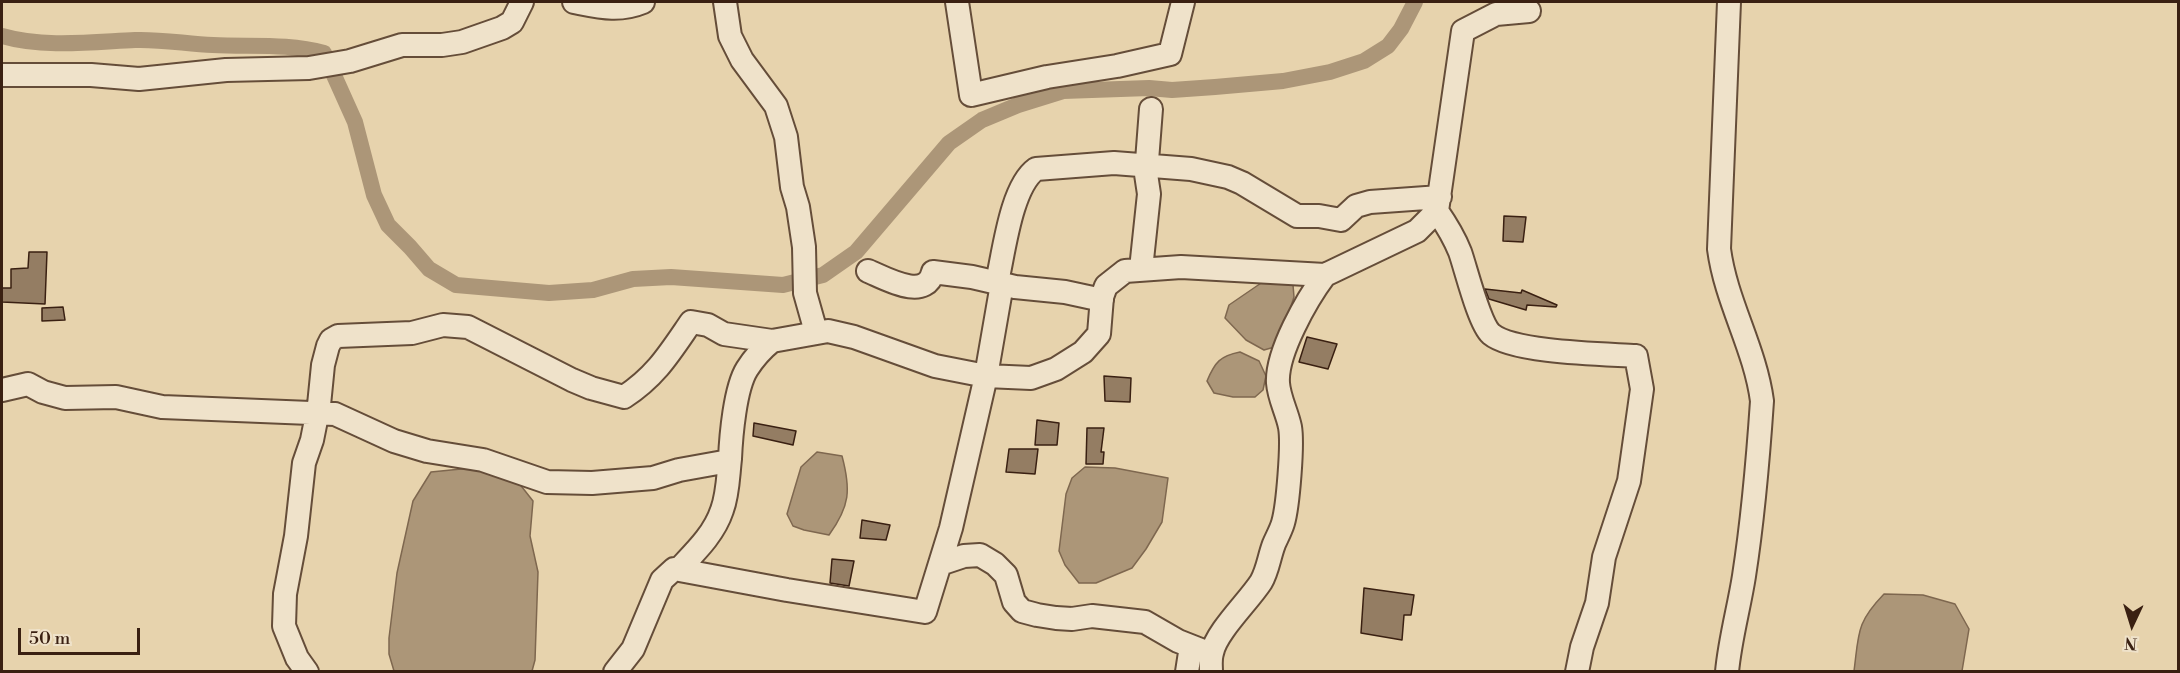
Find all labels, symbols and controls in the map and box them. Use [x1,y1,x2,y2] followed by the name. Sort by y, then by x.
[2102,595,2162,655] north arrow
[21,616,142,654] scale bar
[29,627,70,650] text: 50 m
[2124,633,2138,653] text: N

